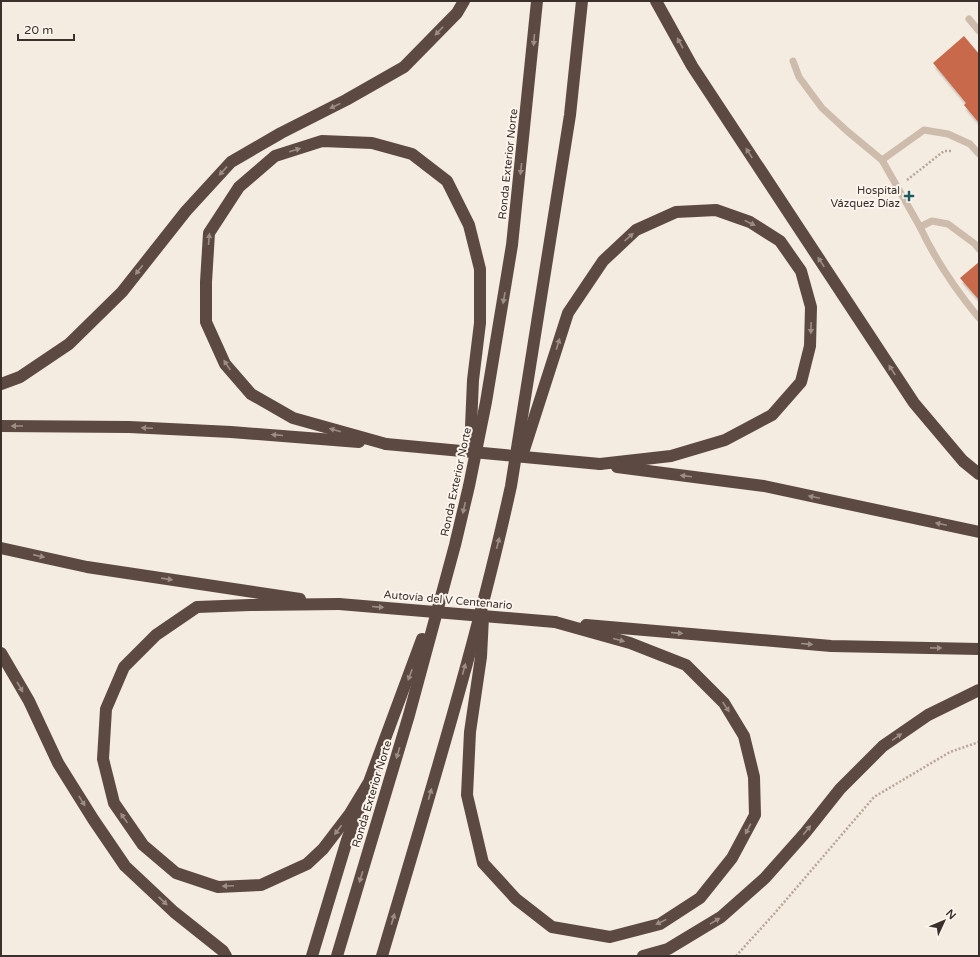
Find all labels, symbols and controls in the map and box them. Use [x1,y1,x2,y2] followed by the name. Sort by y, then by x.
[18,16,74,42] scale bar
[24,23,53,37] text: 20 m
[435,26,444,36] one-way arrow
[531,34,537,46] one-way arrow
[676,38,683,49] one-way arrow
[329,103,341,109] one-way arrow
[496,108,520,220] street label: Ronda Exterior Norte
[290,146,302,152] one-way arrow
[745,148,753,158] one-way arrow
[517,163,524,175] one-way arrow
[218,166,228,176] one-way arrow
[831,184,901,210] place label: Hospital Vázquez Díaz
[903,190,915,202] marker: Hospital Vázquez Díaz
[744,220,755,226] one-way arrow
[205,233,212,246] one-way arrow
[623,233,634,242] one-way arrow
[817,256,824,268] one-way arrow
[135,264,143,275] one-way arrow
[500,292,506,304] one-way arrow
[808,322,814,335] one-way arrow
[555,338,561,350] one-way arrow
[223,359,230,370] one-way arrow
[888,365,896,375] one-way arrow
[10,423,23,429] one-way arrow
[141,424,153,431] one-way arrow
[329,426,341,432] one-way arrow
[438,426,474,538] street label: Ronda Exterior Norte
[271,432,283,439] one-way arrow
[680,473,692,479] one-way arrow
[808,493,820,499] one-way arrow
[461,502,467,514] one-way arrow
[935,521,947,527] one-way arrow
[495,537,501,549] one-way arrow
[33,554,45,560] one-way arrow
[161,576,173,582] one-way arrow
[383,588,513,612] street label: Autovía del V Centenario
[372,604,384,611] one-way arrow
[671,629,683,636] one-way arrow
[613,637,625,643] one-way arrow
[801,641,813,648] one-way arrow
[930,645,943,651] one-way arrow
[461,662,467,674] one-way arrow
[406,669,412,681] one-way arrow
[17,681,24,693] one-way arrow
[722,702,730,712] one-way arrow
[891,733,903,740] one-way arrow
[350,739,394,849] street label: Ronda Exterior Norte
[395,747,401,759] one-way arrow
[427,788,433,800] one-way arrow
[78,796,86,806] one-way arrow
[120,813,128,823] one-way arrow
[744,823,751,835] one-way arrow
[334,824,342,835] one-way arrow
[803,824,812,835] one-way arrow
[358,871,364,883] one-way arrow
[222,883,234,890] one-way arrow
[158,897,168,906] one-way arrow
[924,901,964,941] north arrow
[943,907,959,922] text: N
[390,912,396,924] one-way arrow
[709,917,721,924] one-way arrow
[655,919,667,925] one-way arrow

